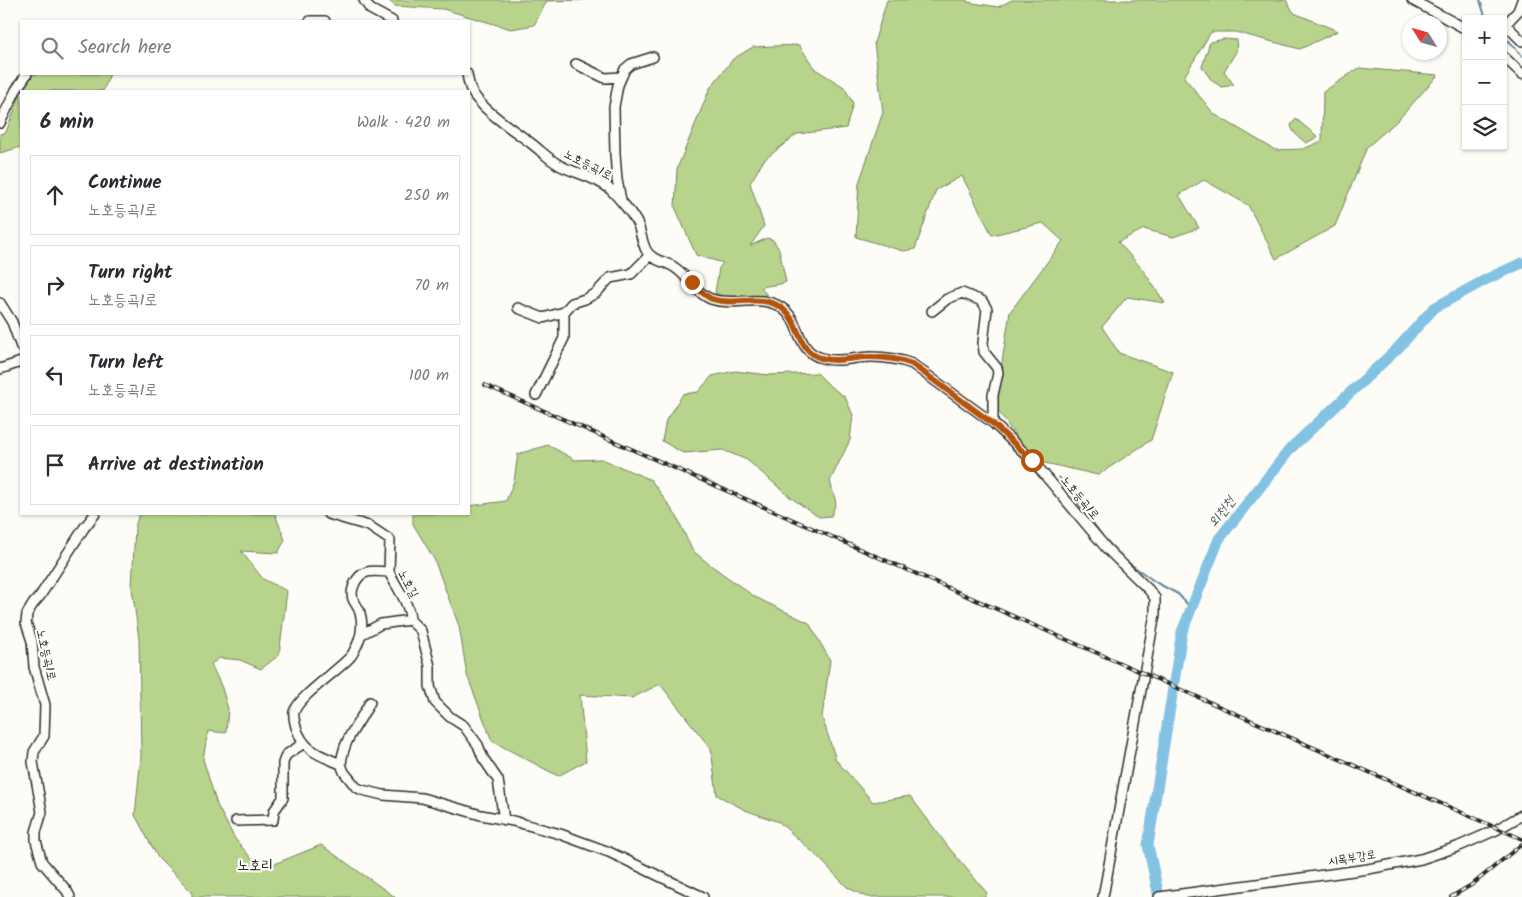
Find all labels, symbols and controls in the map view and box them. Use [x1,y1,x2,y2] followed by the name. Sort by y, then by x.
[1402,15,1447,60] north arrow
[1462,15,1507,150] map controls
[1462,15,1507,60] button: +
[20,20,470,75] search box
[78,33,172,63] text: Search here
[38,34,66,62] icon: search
[1462,60,1507,105] button: −
[1462,105,1507,150] button: layers
[40,106,94,139] text: 6 min
[357,110,450,135] text: Walk · 420 m
[560,145,616,185] street label: 노호등곡1로
[88,168,161,198] text: Continue
[41,181,69,209] icon: ahead
[404,183,449,208] text: 250 m
[88,198,157,223] text: 노호등곡1로
[88,258,173,288] text: Turn right
[41,271,69,299] icon: right
[681,271,704,294] route end
[414,273,449,298] text: 70 m
[88,288,157,313] text: 노호등곡1로
[88,348,163,378] text: Turn left
[41,361,69,389] icon: left
[409,363,449,388] text: 100 m
[88,378,157,403] text: 노호등곡1로
[1021,449,1044,472] route start
[88,450,264,480] text: Arrive at destination
[41,451,69,479] icon: arrive
[1056,472,1104,524] street label: 노호등곡1로
[1203,491,1242,532] water label: 외천천
[393,567,423,602] street label: 노호길
[31,627,61,683] street label: 노호등곡1로
[1327,845,1377,871] street label: 시목부강로
[237,854,273,878] district label: 노호리

